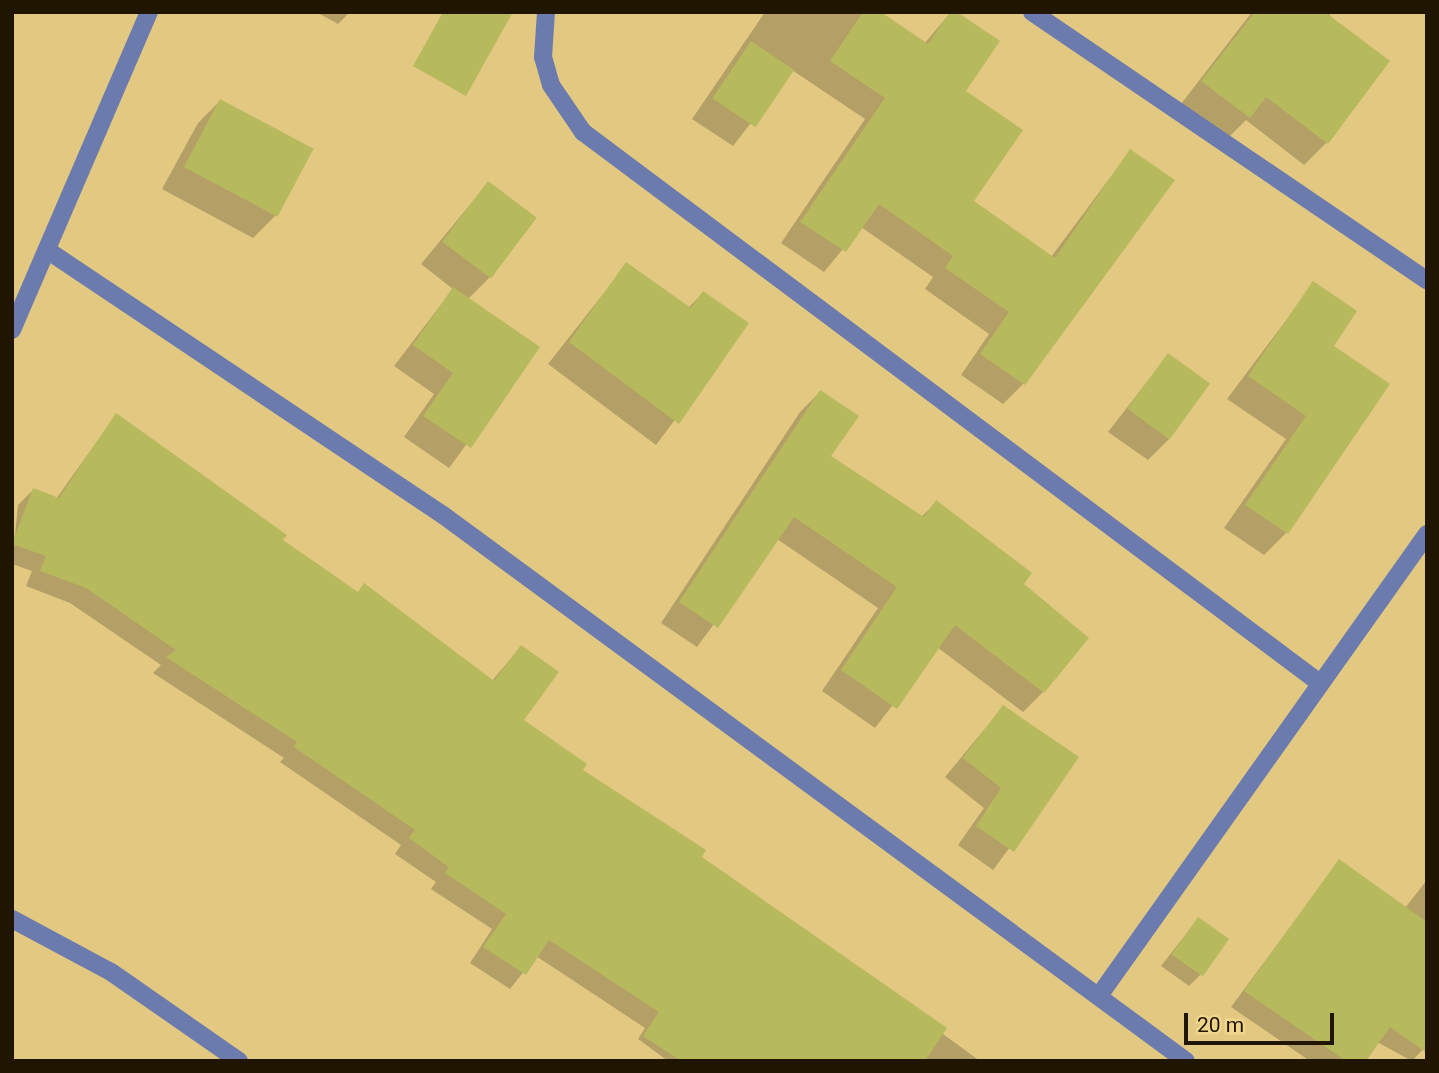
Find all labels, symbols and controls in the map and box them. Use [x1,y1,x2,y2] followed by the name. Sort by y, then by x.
[1187,1000,1338,1044] scale bar
[1197,1013,1244,1037] text: 20 m

